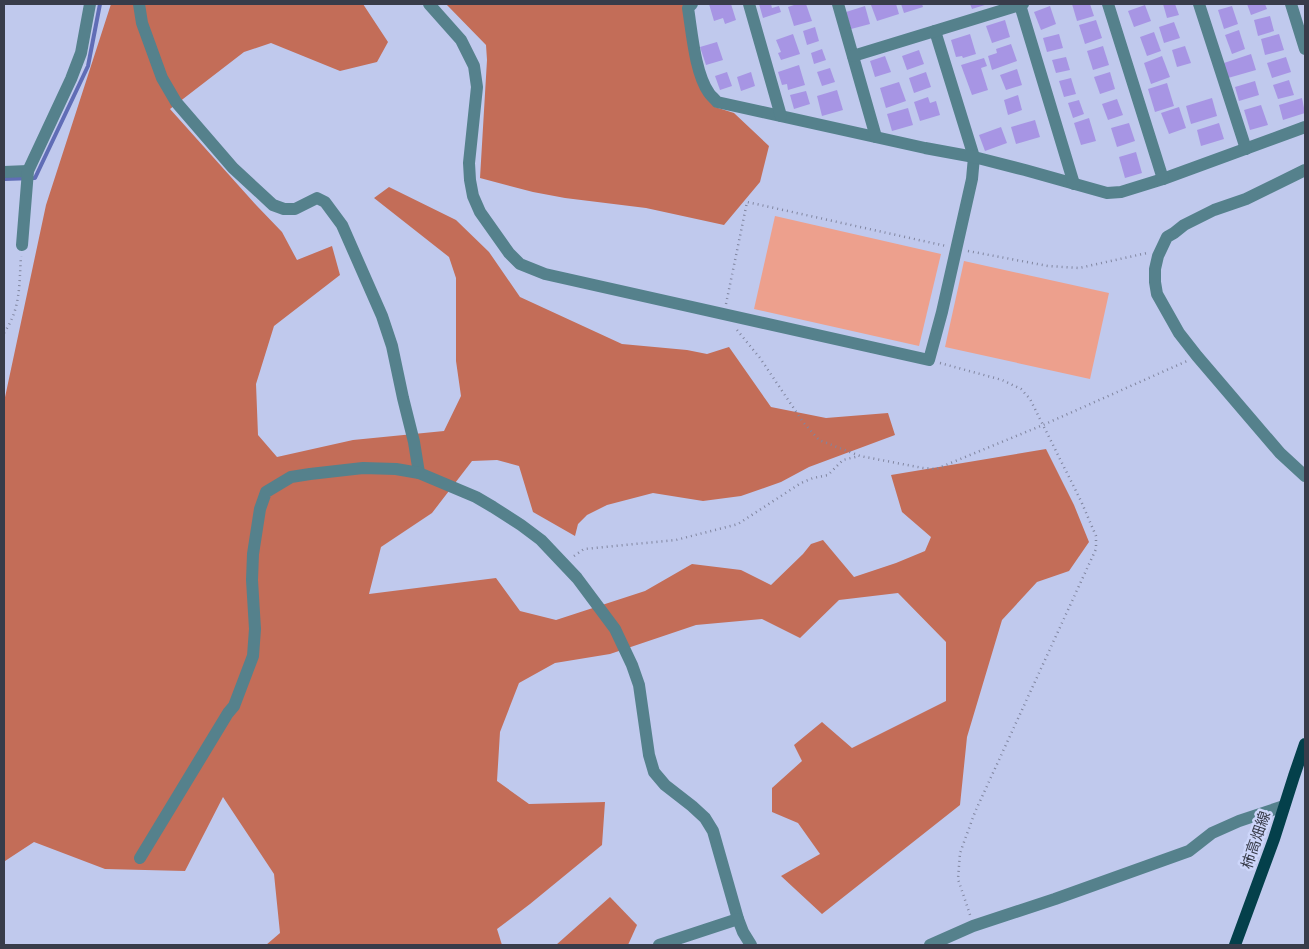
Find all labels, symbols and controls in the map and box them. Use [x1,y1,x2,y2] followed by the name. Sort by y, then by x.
[1235,808,1276,872] street label: 柿高畑線

